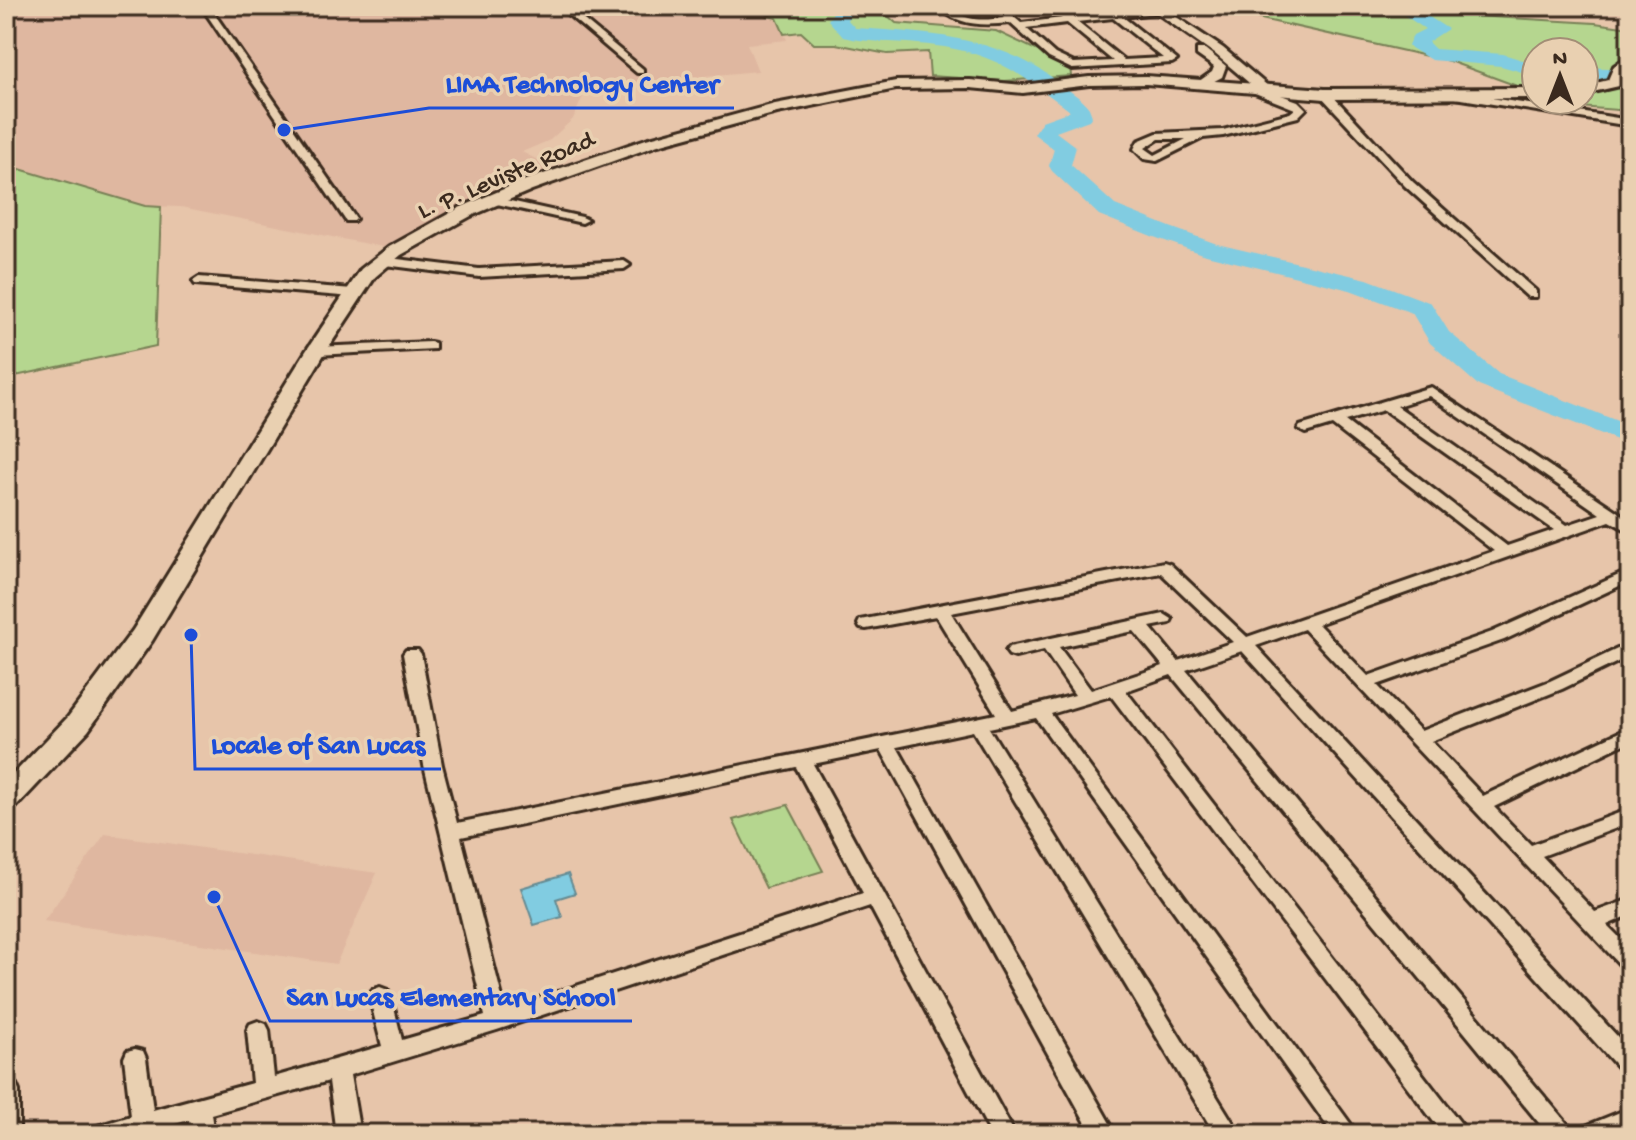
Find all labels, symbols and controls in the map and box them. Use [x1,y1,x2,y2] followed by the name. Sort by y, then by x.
[1520,36,1600,116] north arrow
[1553,47,1567,73] text: N
[429,56,734,108] callout: LIMA Technology Center
[446,70,722,103] text: LIMA Technology Center
[414,125,601,228] street label: L. P. Leviste Road
[195,717,441,769] callout: Locale of San Lucas
[211,731,427,764] text: Locale of San Lucas
[270,969,632,1021] callout: San Lucas Elementary School
[286,983,616,1016] text: San Lucas Elementary School

